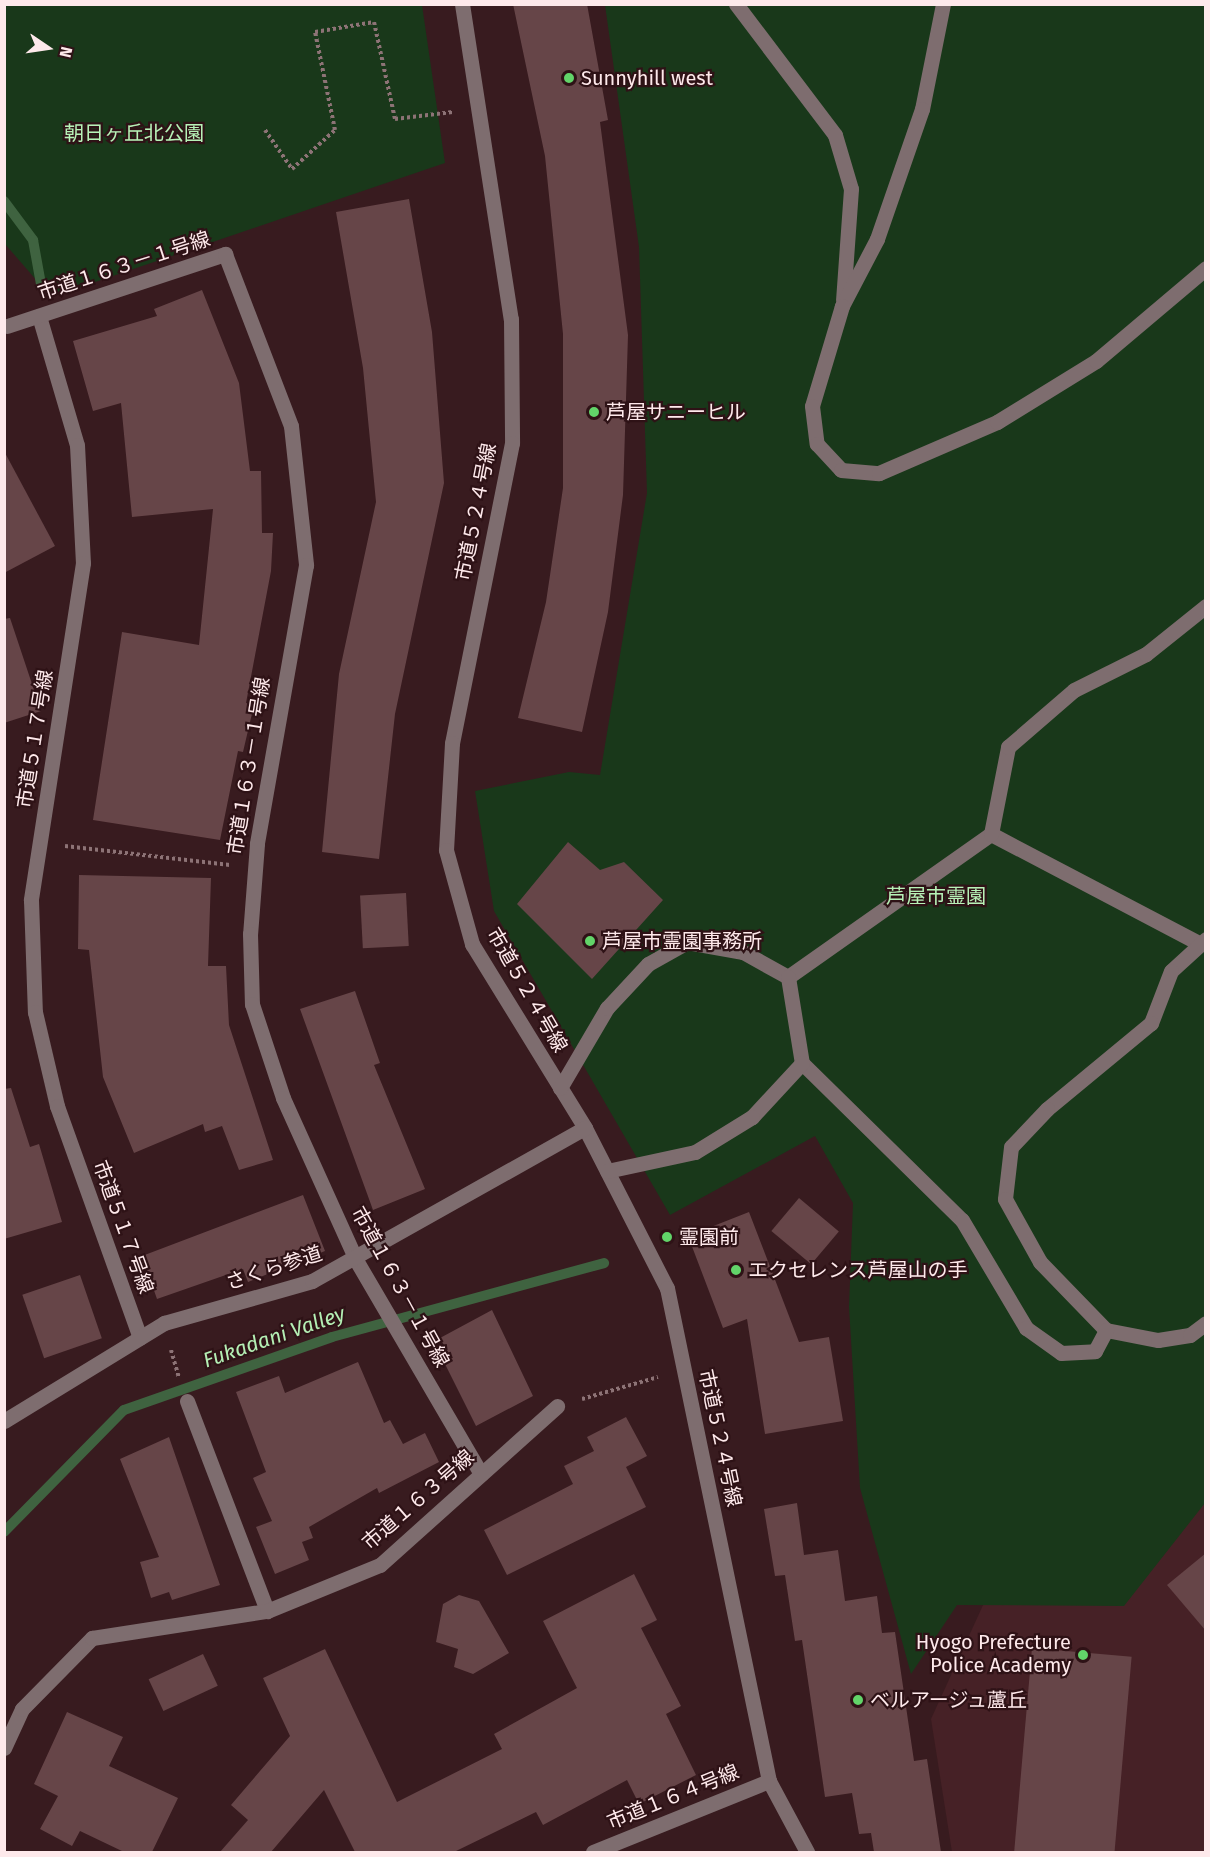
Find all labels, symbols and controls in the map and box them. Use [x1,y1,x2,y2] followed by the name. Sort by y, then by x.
[18,18,78,78] north arrow
[56,45,76,59] text: N
[581,66,713,90] place label: Sunnyhill west
[562,71,576,85] marker: Sunnyhill west
[64,121,204,145] park label: 朝日ヶ丘北公園
[35,227,213,305] street label: 市道１６３－１号線
[606,400,746,424] place label: 芦屋サニーヒル
[587,405,601,419] marker: 芦屋サニーヒル
[451,441,501,583] street label: 市道５２４号線
[12,668,58,810] street label: 市道５１７号線
[223,675,275,857] street label: 市道１６３－１号線
[886,884,986,908] park label: 芦屋市霊園
[482,923,572,1057] street label: 市道５２４号線
[602,929,762,953] place label: 芦屋市霊園事務所
[583,934,597,948] marker: 芦屋市霊園事務所
[88,1157,158,1297] street label: 市道５１７号線
[346,1202,454,1372] street label: 市道１６３－１号線
[679,1225,739,1249] place label: 霊園前
[660,1230,674,1244] marker: 霊園前
[223,1241,325,1295] street label: さくら参道
[748,1258,968,1282] place label: エクセレンス芦屋山の手
[729,1263,743,1277] marker: エクセレンス芦屋山の手
[200,1301,348,1373] water label: Fukadani Valley
[694,1367,746,1509] street label: 市道５２４号線
[357,1445,479,1555] street label: 市道１６３号線
[916,1631,1071,1678] place label: Hyogo Prefecture Police Academy
[1076,1648,1090,1662] marker: Hyogo Prefecture Police Academy
[870,1688,1029,1712] place label: ベルアージュ蘆丘
[851,1693,865,1707] marker: ベルアージュ蘆丘
[604,1760,742,1834] street label: 市道１６４号線

